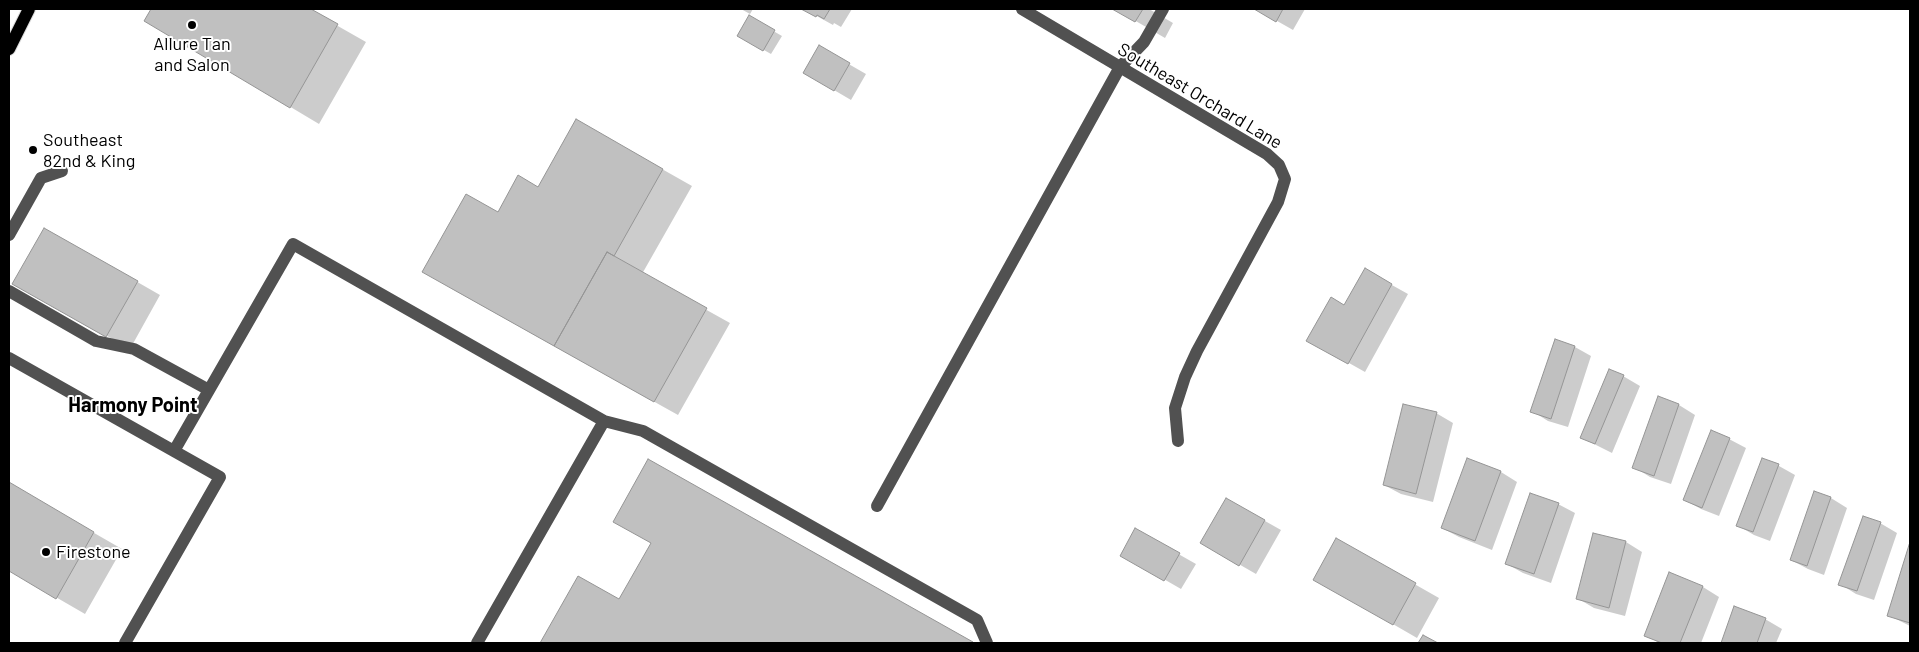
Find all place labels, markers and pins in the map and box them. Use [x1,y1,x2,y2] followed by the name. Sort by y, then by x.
[186,19,198,31] marker: Allure Tan and Salon
[153,33,231,76] place label: Allure Tan and Salon
[43,129,135,172] place label: Southeast 82nd & King
[27,144,39,156] marker: Southeast 82nd & King
[56,541,131,563] place label: Firestone
[40,546,52,558] marker: Firestone

